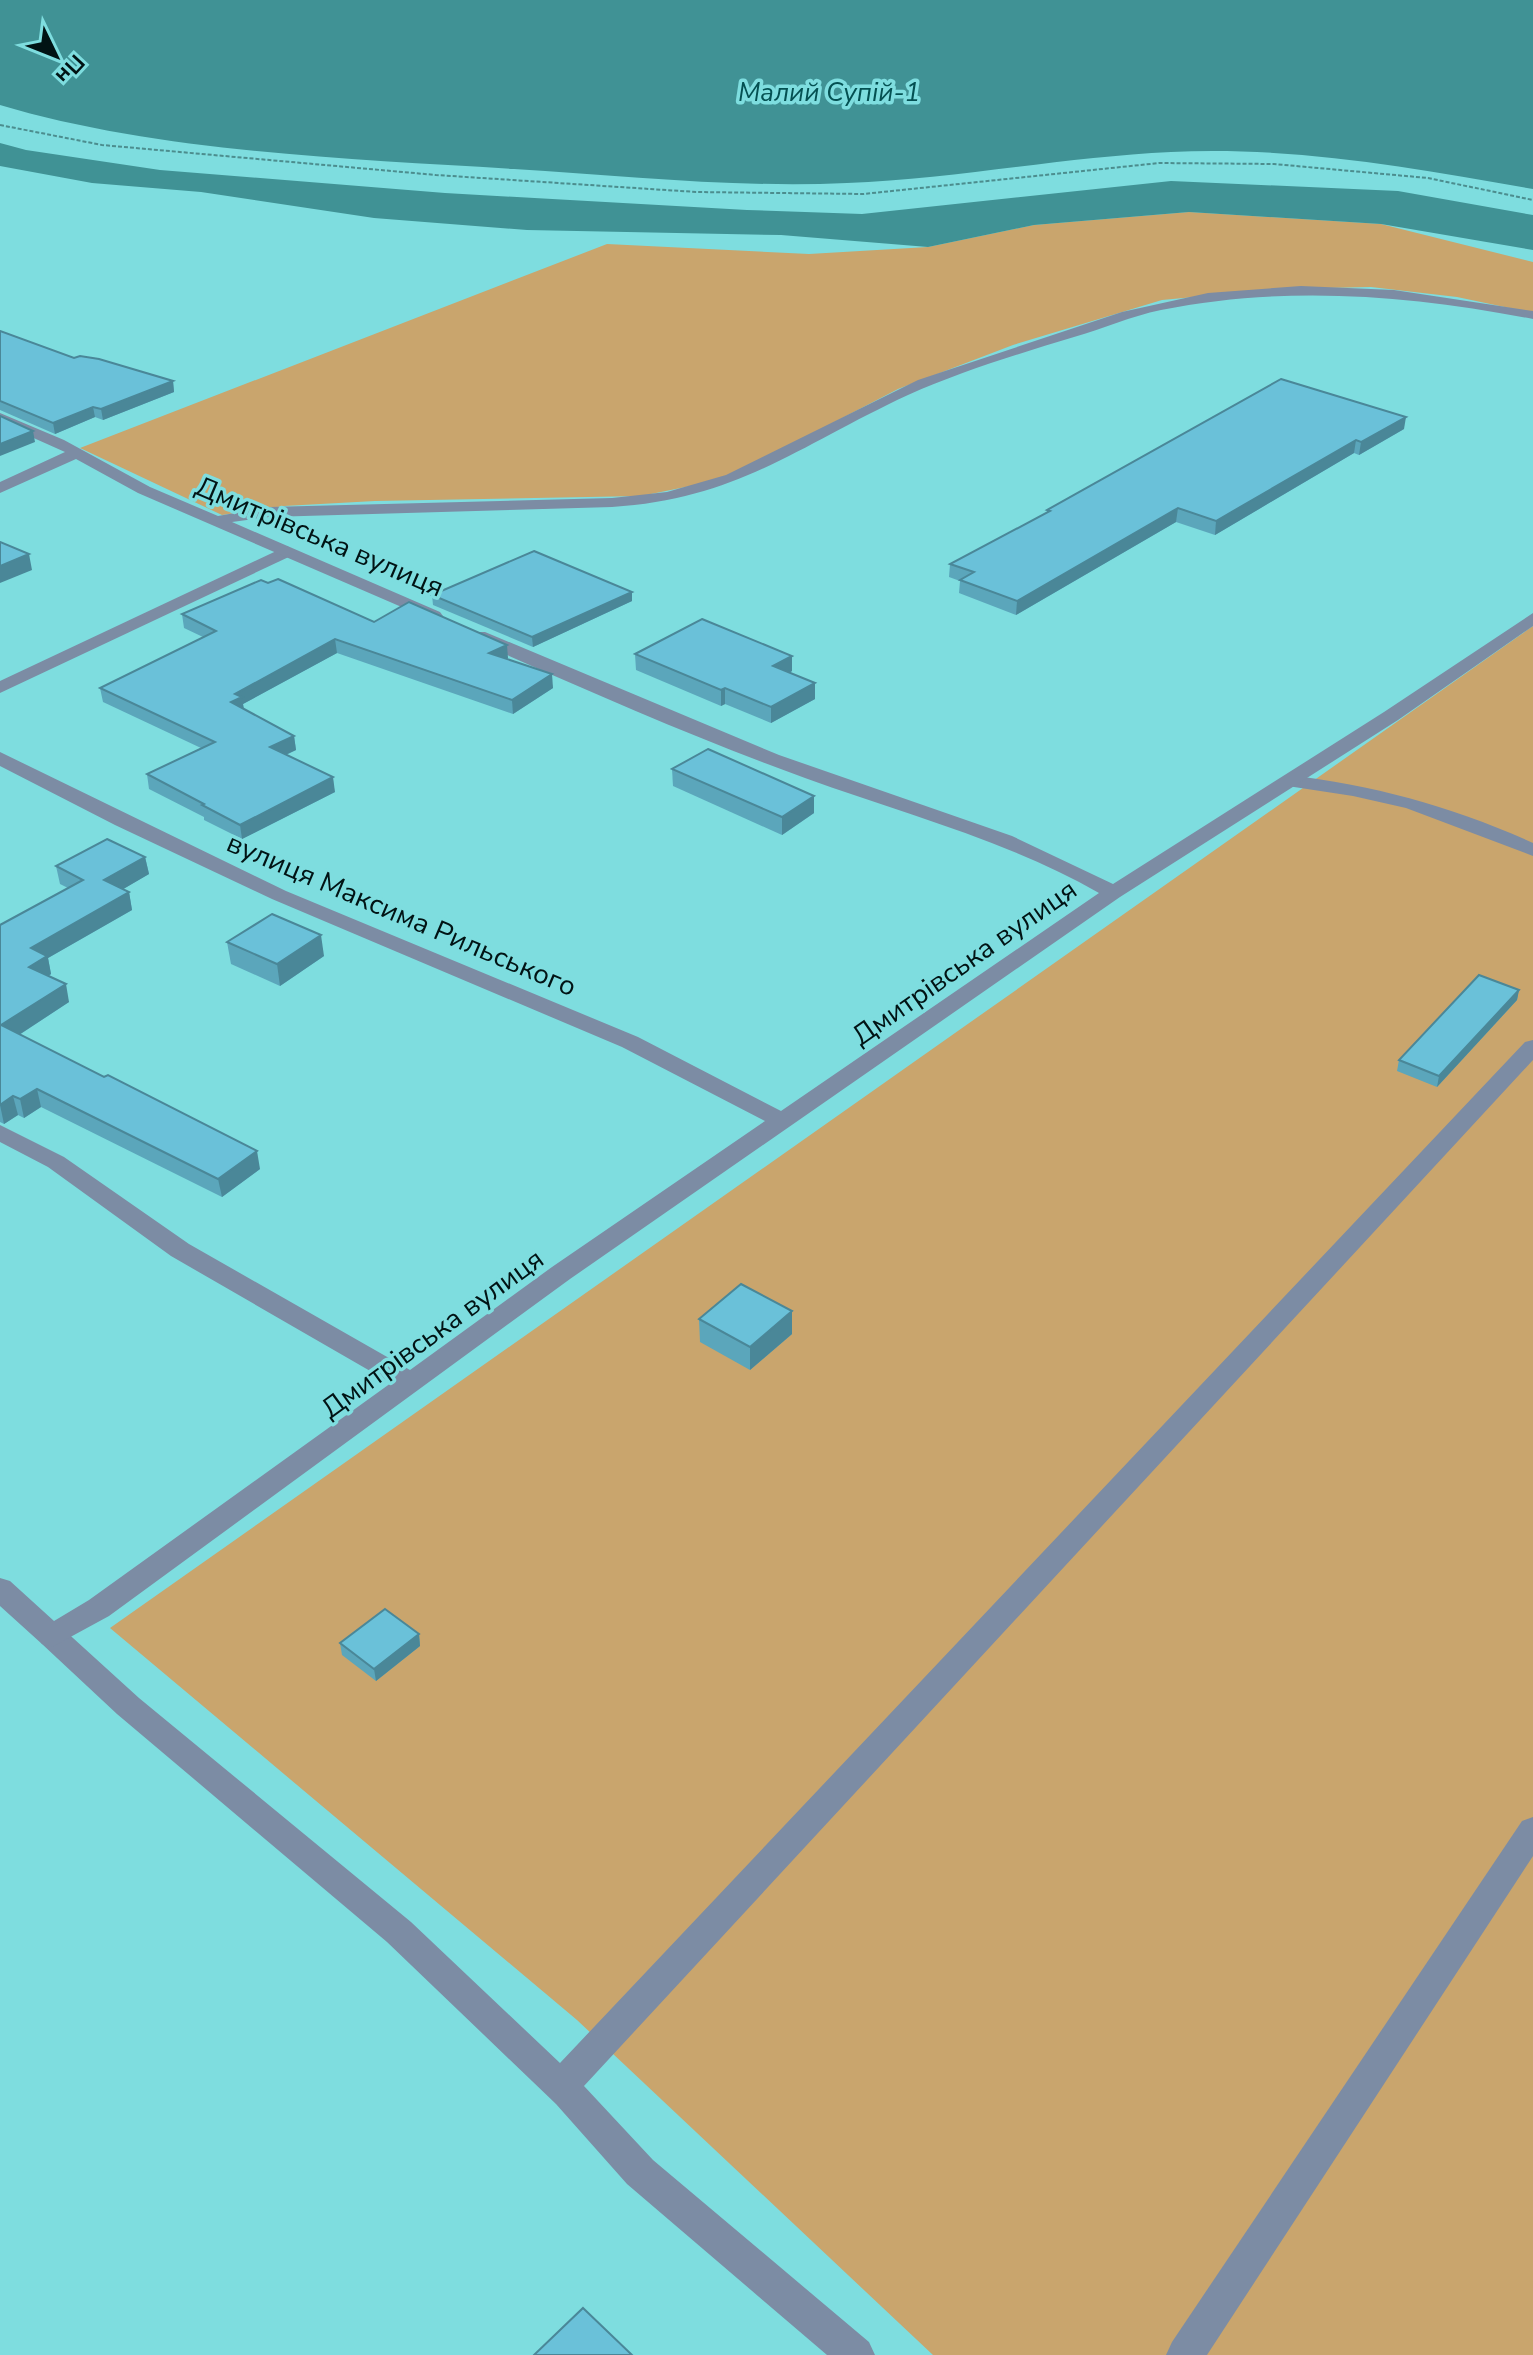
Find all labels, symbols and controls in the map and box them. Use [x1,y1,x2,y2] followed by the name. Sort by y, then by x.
[16,16,96,96] north arrow
[49,48,91,90] text: Пн
[738,75,920,110] water label: Малий Супій-1
[190,467,450,606] street label: Дмитрівська вулиця
[221,824,582,1006] street label: вулиця Максима Рильського
[845,871,1085,1055] street label: Дмитрівська вулиця
[314,1240,552,1427] street label: Дмитрівська вулиця

